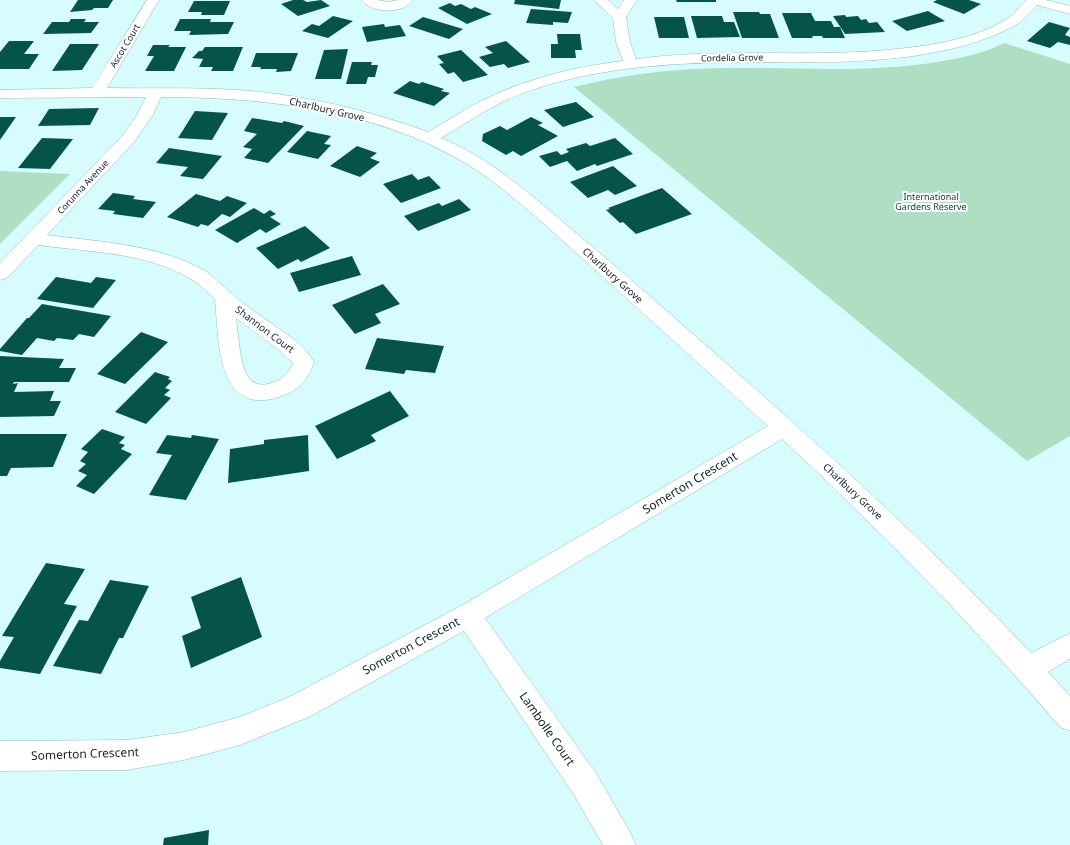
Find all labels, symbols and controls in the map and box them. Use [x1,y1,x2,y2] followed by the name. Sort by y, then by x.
[106,21,143,70] street label: Ascot Court
[701,50,763,65] street label: Cordelia Grove
[288,94,366,125] street label: Charlbury Grove
[54,156,111,217] street label: Corunna Avenue
[895,190,967,213] park label: International Gardens Reserve
[580,244,646,306] street label: Charlbury Grove
[233,302,298,356] street label: Shannon Court
[639,447,741,518] street label: Somerton Crescent
[820,460,886,523] street label: Charlbury Grove
[359,612,463,678] street label: Somerton Crescent
[516,688,580,770] street label: Lambolle Court
[31,743,140,764] street label: Somerton Crescent

